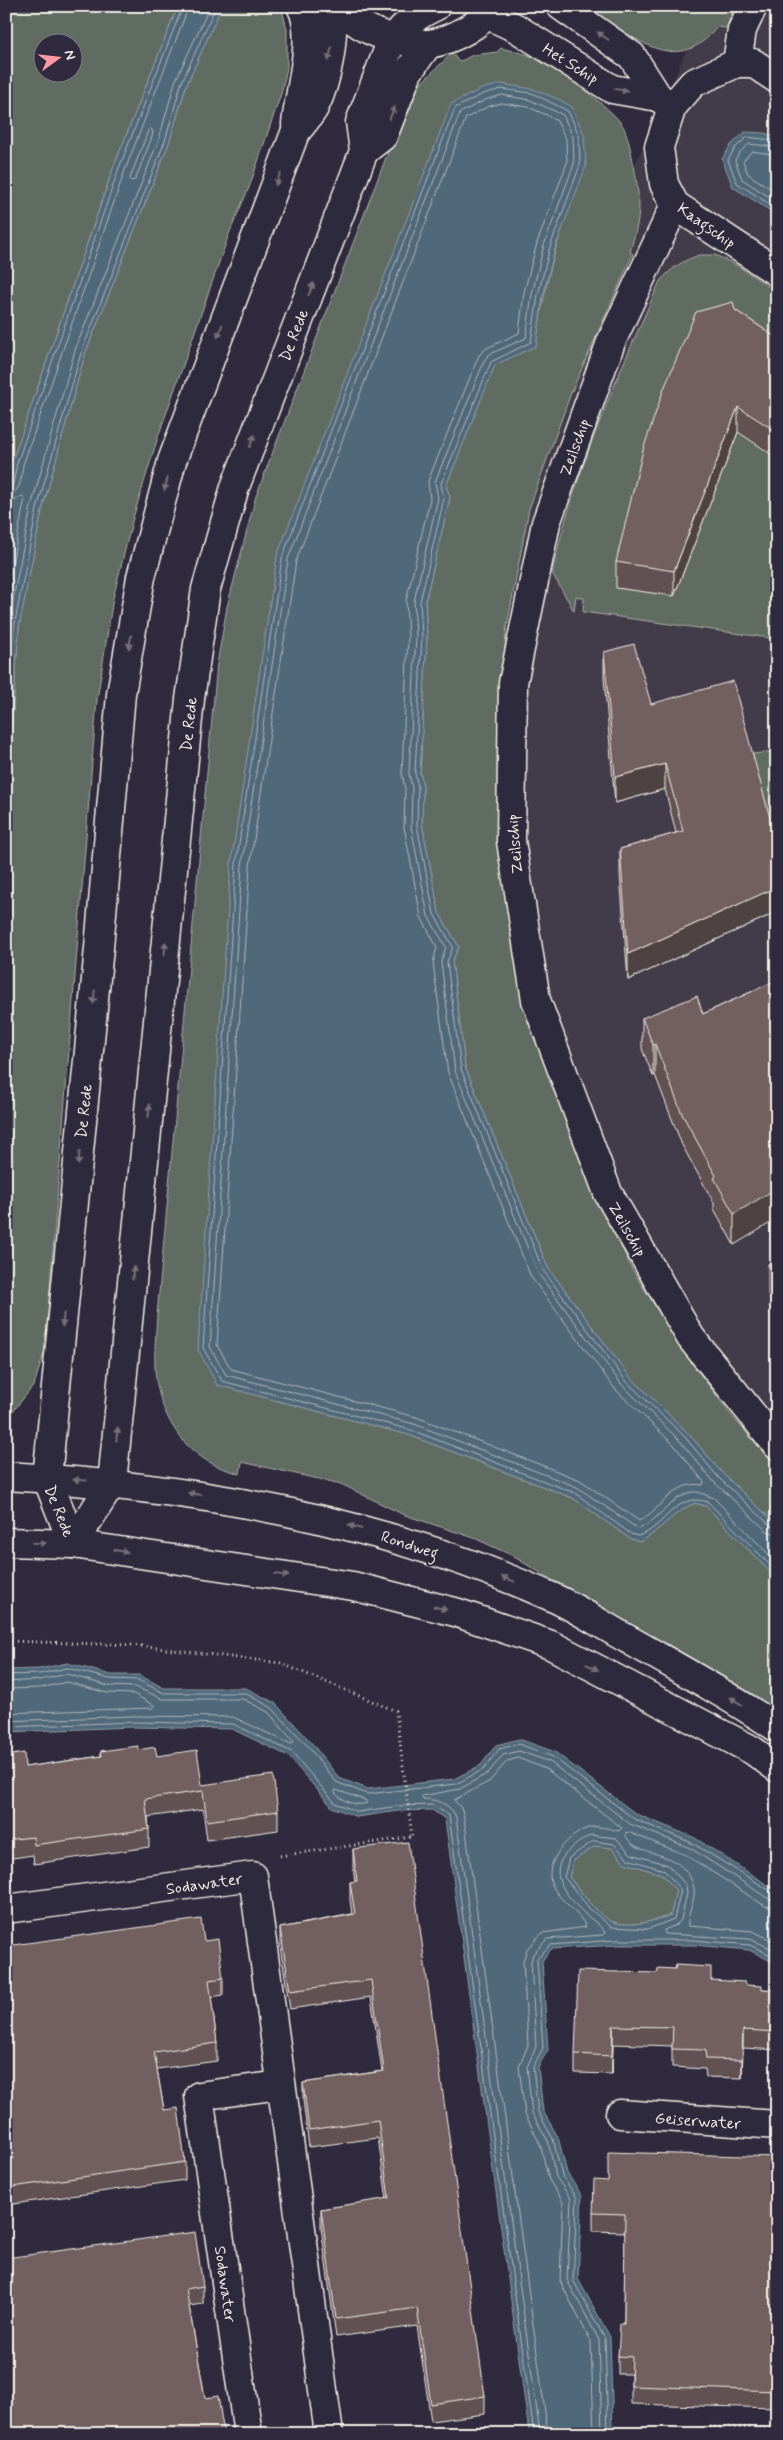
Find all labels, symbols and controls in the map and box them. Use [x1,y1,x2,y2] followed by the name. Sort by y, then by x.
[596,31,609,41] one-way arrow
[32,32,82,82] north arrow
[538,39,602,90] street label: Het Schip
[326,47,334,62] one-way arrow
[60,48,79,62] text: N
[614,87,630,95] one-way arrow
[388,105,396,120] one-way arrow
[274,171,281,186] one-way arrow
[672,198,740,255] street label: Kaagschip
[308,282,315,297] one-way arrow
[275,306,314,365] street label: De Rede
[216,323,224,338] one-way arrow
[555,416,596,479] street label: Zeilschip
[249,434,257,448] one-way arrow
[162,476,170,491] one-way arrow
[125,634,133,650] one-way arrow
[176,696,203,752] street label: De Rede
[502,813,529,875] street label: Zeilschip
[161,941,169,957] one-way arrow
[90,989,98,1005] one-way arrow
[71,1083,98,1139] street label: De Rede
[145,1103,153,1119] one-way arrow
[74,1151,82,1167] one-way arrow
[603,1199,651,1261] street label: Zeilschip
[129,1264,137,1280] one-way arrow
[59,1312,67,1328] one-way arrow
[113,1426,121,1442] one-way arrow
[71,1476,87,1484] one-way arrow
[39,1482,79,1541] street label: De Rede
[187,1490,203,1498] one-way arrow
[347,1523,362,1531] one-way arrow
[378,1526,441,1566] street label: Rondweg
[32,1539,48,1547] one-way arrow
[113,1548,129,1556] one-way arrow
[274,1572,290,1580] one-way arrow
[501,1575,515,1583] one-way arrow
[433,1604,448,1612] one-way arrow
[584,1663,599,1671] one-way arrow
[729,1696,743,1706] one-way arrow
[165,1869,244,1900] street label: Sodawater
[654,2108,742,2135] street label: Geiserwater
[209,2245,240,2324] street label: Sodawater

